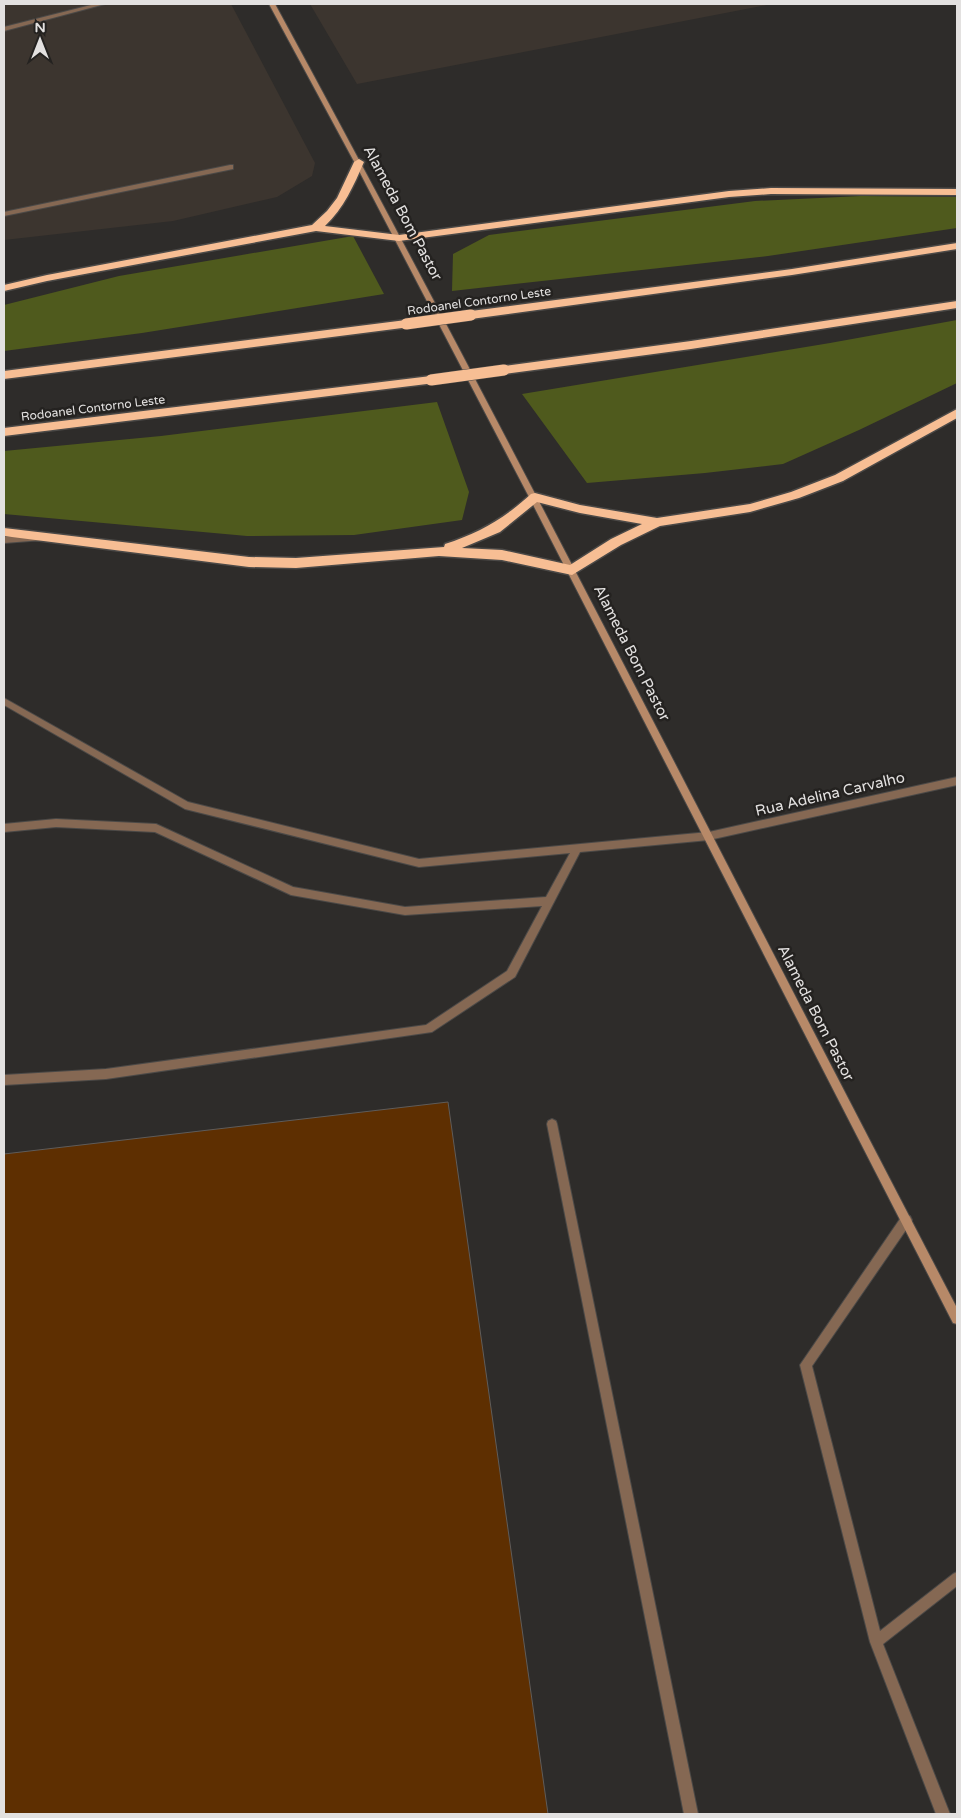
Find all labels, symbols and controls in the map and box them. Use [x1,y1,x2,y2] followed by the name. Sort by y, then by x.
[15,15,65,65] north arrow
[34,19,46,36] text: N
[360,142,446,284] street label: Alameda Bom Pastor
[406,284,552,318] street label: Rodoanel Contorno Leste
[20,392,166,424] street label: Rodoanel Contorno Leste
[590,582,674,724] street label: Alameda Bom Pastor
[753,768,907,820] street label: Rua Adelina Carvalho
[774,942,858,1084] street label: Alameda Bom Pastor

